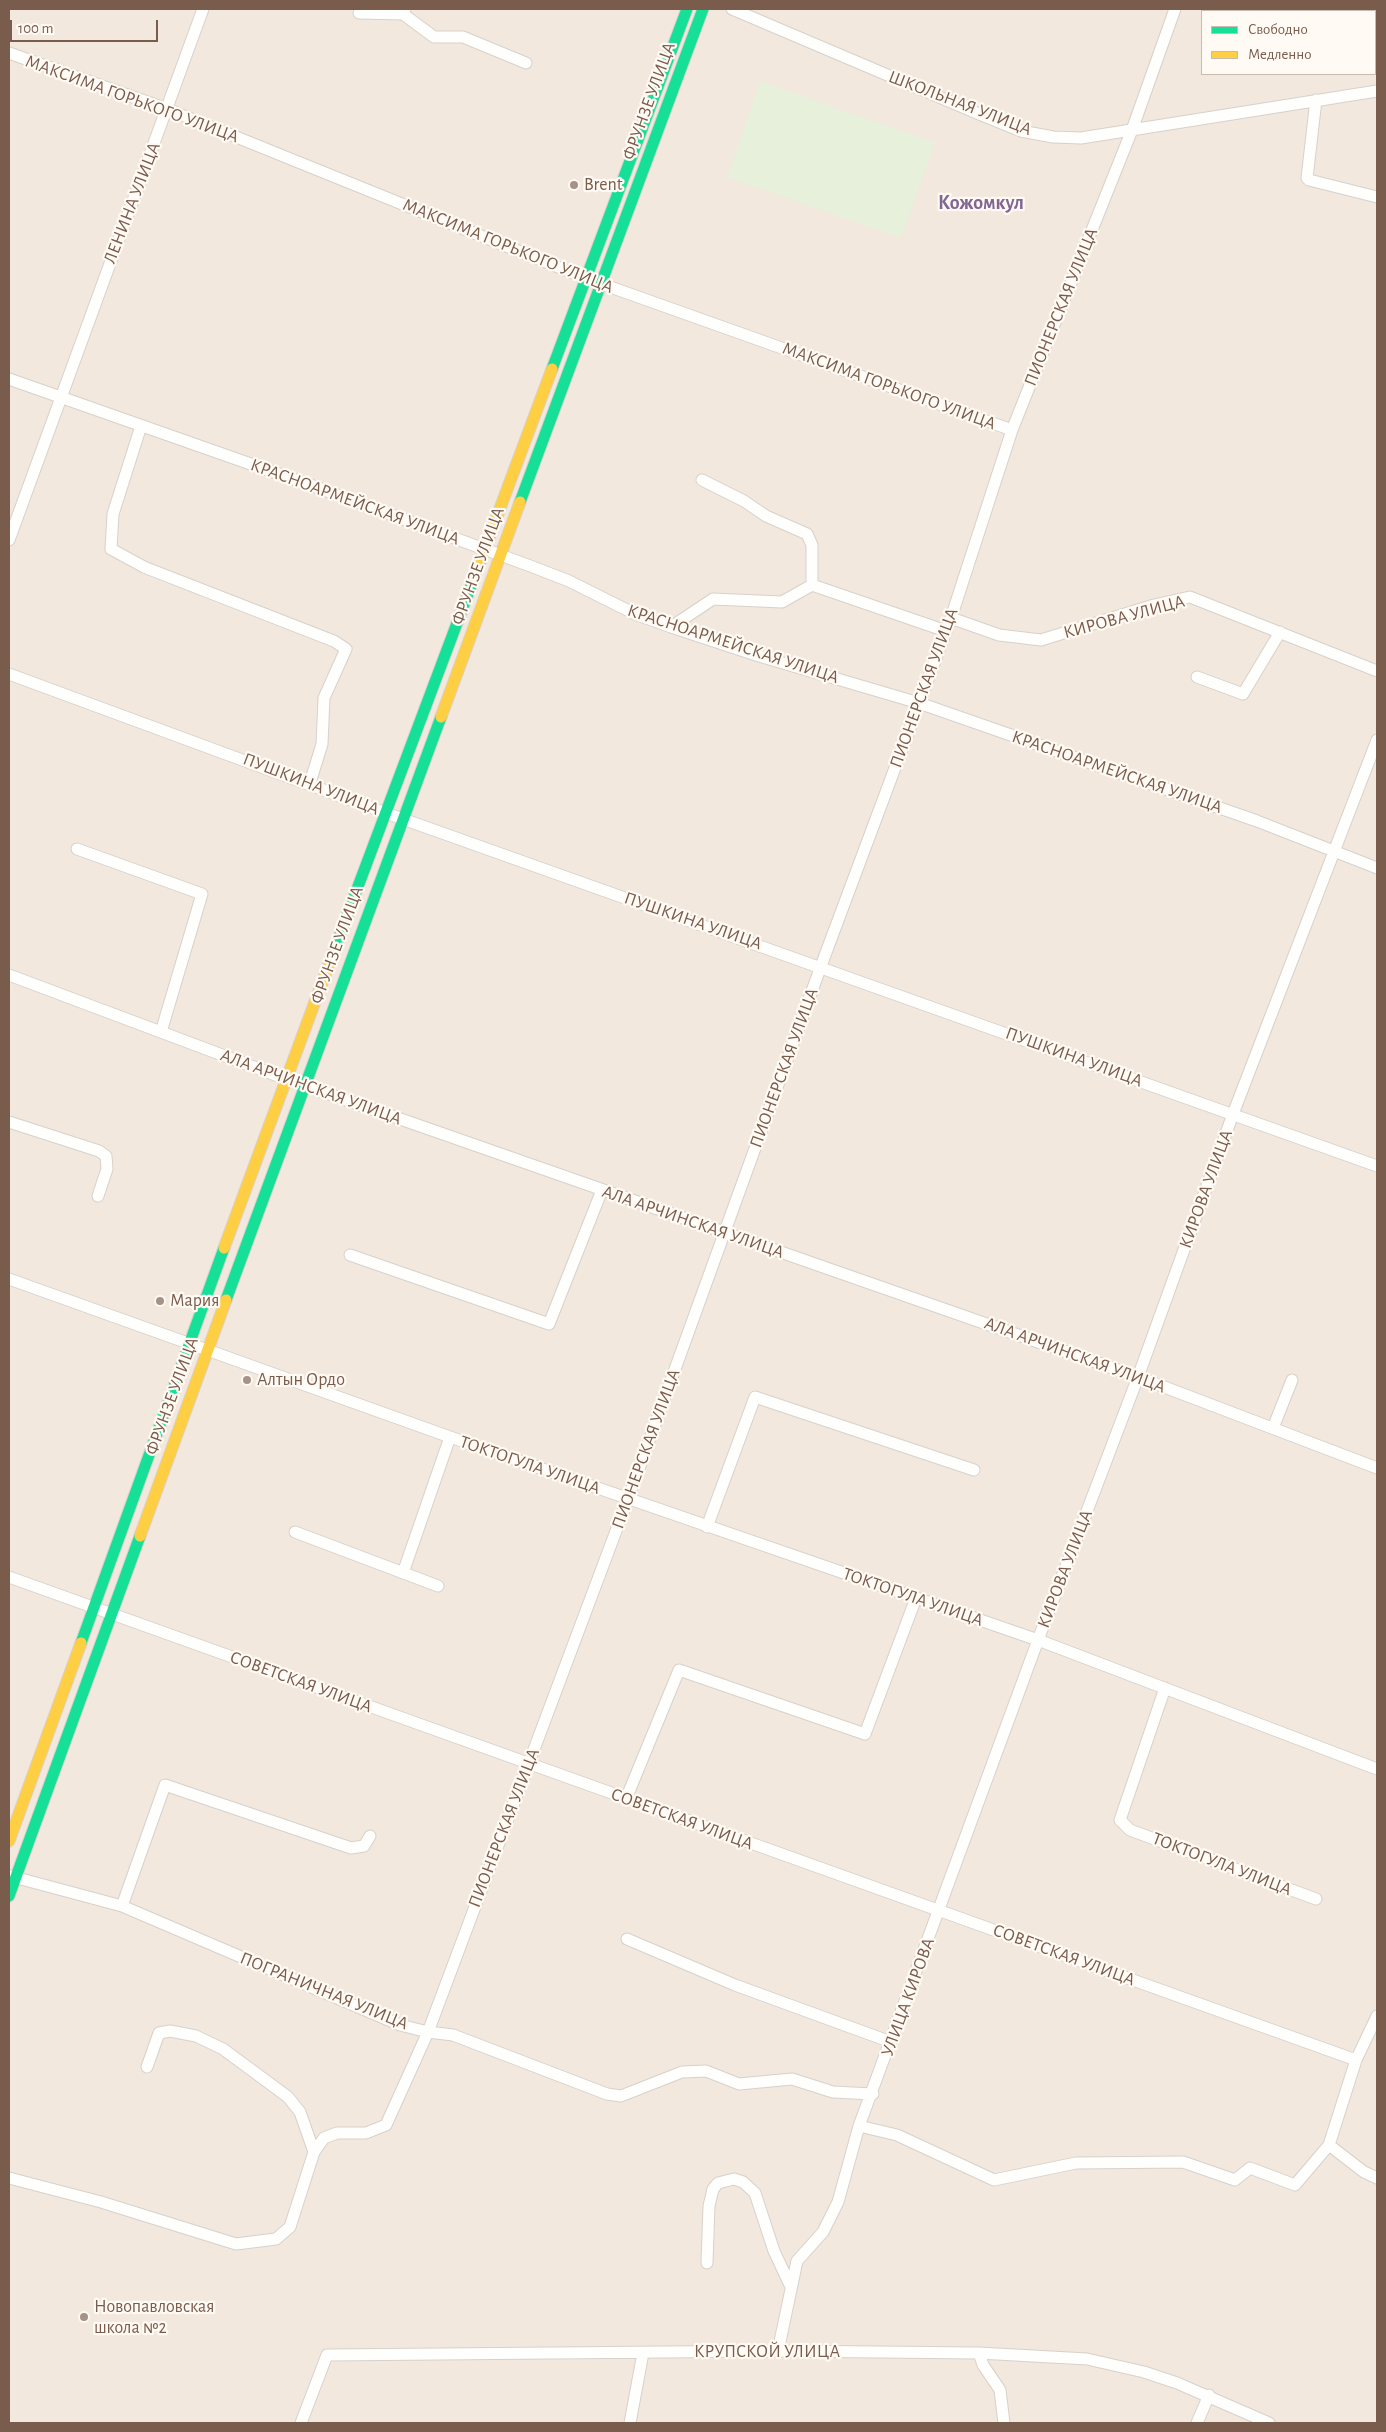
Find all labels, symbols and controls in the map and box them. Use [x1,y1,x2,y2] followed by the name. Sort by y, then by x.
[12,10,160,42] scale bar
[1201,10,1376,75] legend
[18,21,53,36] text: 100 m
[1248,22,1308,37] text: Свободно
[618,39,680,163] street label: ФРУНЗЕ УЛИЦА
[1248,47,1312,62] text: Медленно
[22,50,242,148] street label: МАКСИМА ГОРЬКОГО УЛИЦА
[885,66,1035,140] street label: ШКОЛЬНАЯ УЛИЦА
[99,139,165,267] street label: ЛЕНИНА УЛИЦА
[584,174,623,196] place label: Brent
[568,179,580,191] marker: Brent
[938,191,1024,215] district label: Кожомкул
[399,194,617,298] street label: МАКСИМА ГОРЬКОГО УЛИЦА
[1019,225,1103,389] street label: ПИОНЕРСКАЯ УЛИЦА
[779,337,999,435] street label: МАКСИМА ГОРЬКОГО УЛИЦА
[247,454,463,550] street label: КРАСНОАРМЕЙСКАЯ УЛИЦА
[447,504,509,628] street label: ФРУНЗЕ УЛИЦА
[1061,590,1187,644] street label: КИРОВА УЛИЦА
[625,600,841,688] street label: КРАСНОАРМЕЙСКАЯ УЛИЦА
[885,605,963,771] street label: ПИОНЕРСКАЯ УЛИЦА
[1009,726,1225,818] street label: КРАСНОАРМЕЙСКАЯ УЛИЦА
[240,748,382,820] street label: ПУШКИНА УЛИЦА
[306,883,368,1007] street label: ФРУНЗЕ УЛИЦА
[621,887,765,955] street label: ПУШКИНА УЛИЦА
[745,985,823,1151] street label: ПИОНЕРСКАЯ УЛИЦА
[1002,1022,1146,1092] street label: ПУШКИНА УЛИЦА
[218,1044,404,1130] street label: АЛА АРЧИНСКАЯ УЛИЦА
[1175,1127,1237,1251] street label: КИРОВА УЛИЦА
[599,1181,787,1263] street label: АЛА АРЧИНСКАЯ УЛИЦА
[170,1290,220,1312] place label: Мария
[154,1295,166,1307] marker: Мария
[982,1312,1168,1398] street label: АЛА АРЧИНСКАЯ УЛИЦА
[141,1334,203,1458] street label: ФРУНЗЕ УЛИЦА
[607,1366,685,1532] street label: ПИОНЕРСКАЯ УЛИЦА
[257,1369,345,1391] place label: Алтын Ордо
[241,1374,253,1386] marker: Алтын Ордо
[457,1431,603,1499] street label: ТОКТОГУЛА УЛИЦА
[1033,1507,1097,1631] street label: КИРОВА УЛИЦА
[840,1563,986,1631] street label: ТОКТОГУЛА УЛИЦА
[227,1646,375,1718] street label: СОВЕТСКАЯ УЛИЦА
[464,1745,544,1911] street label: ПИОНЕРСКАЯ УЛИЦА
[608,1783,756,1855] street label: СОВЕТСКАЯ УЛИЦА
[1149,1828,1295,1900] street label: ТОКТОГУЛА УЛИЦА
[990,1919,1138,1991] street label: СОВЕТСКАЯ УЛИЦА
[877,1935,939,2059] street label: УЛИЦА КИРОВА
[237,1947,411,2035] street label: ПОГРАНИЧНАЯ УЛИЦА
[94,2296,214,2338] place label: Новопавловская школа №2
[78,2311,90,2323] marker: Новопавловская школа №2
[694,2341,840,2363] street label: КРУПСКОЙ УЛИЦА

